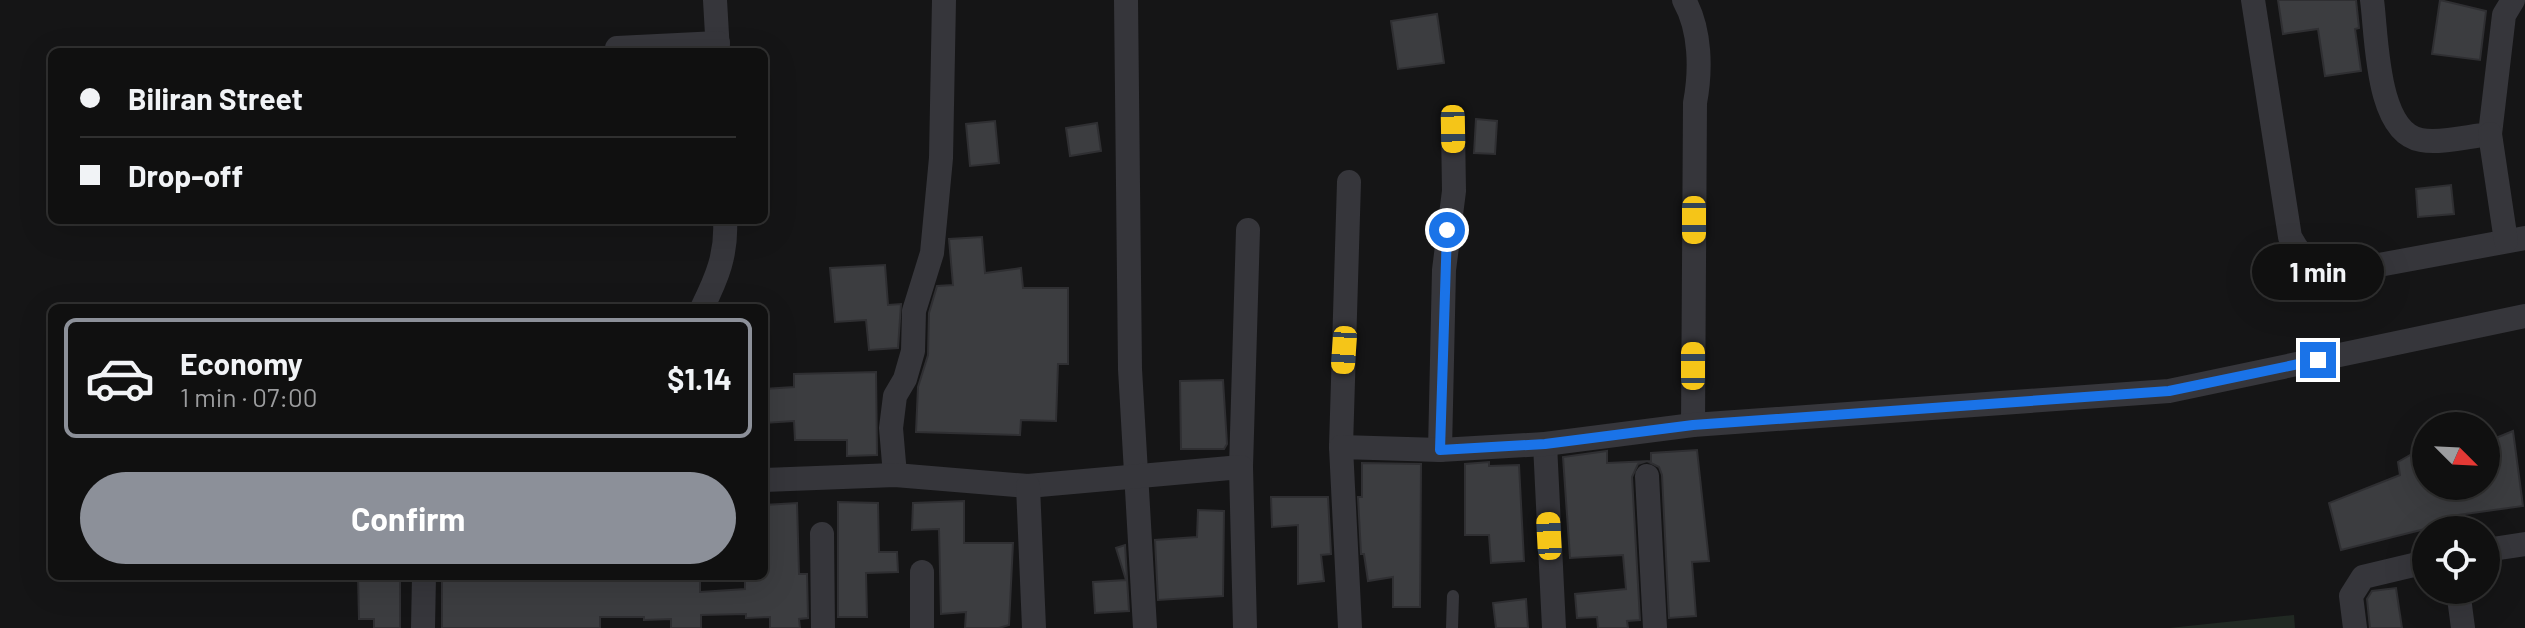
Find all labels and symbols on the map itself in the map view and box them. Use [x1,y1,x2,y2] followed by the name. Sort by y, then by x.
[1441,105,1465,153] car
[1682,196,1706,244] car
[1429,212,1465,248] route start
[2252,244,2384,300] callout: 1 min
[1330,325,1358,375] car
[1681,342,1705,390] car
[2300,342,2336,378] route end
[2412,412,2500,500] north arrow
[1536,511,1562,561] car

